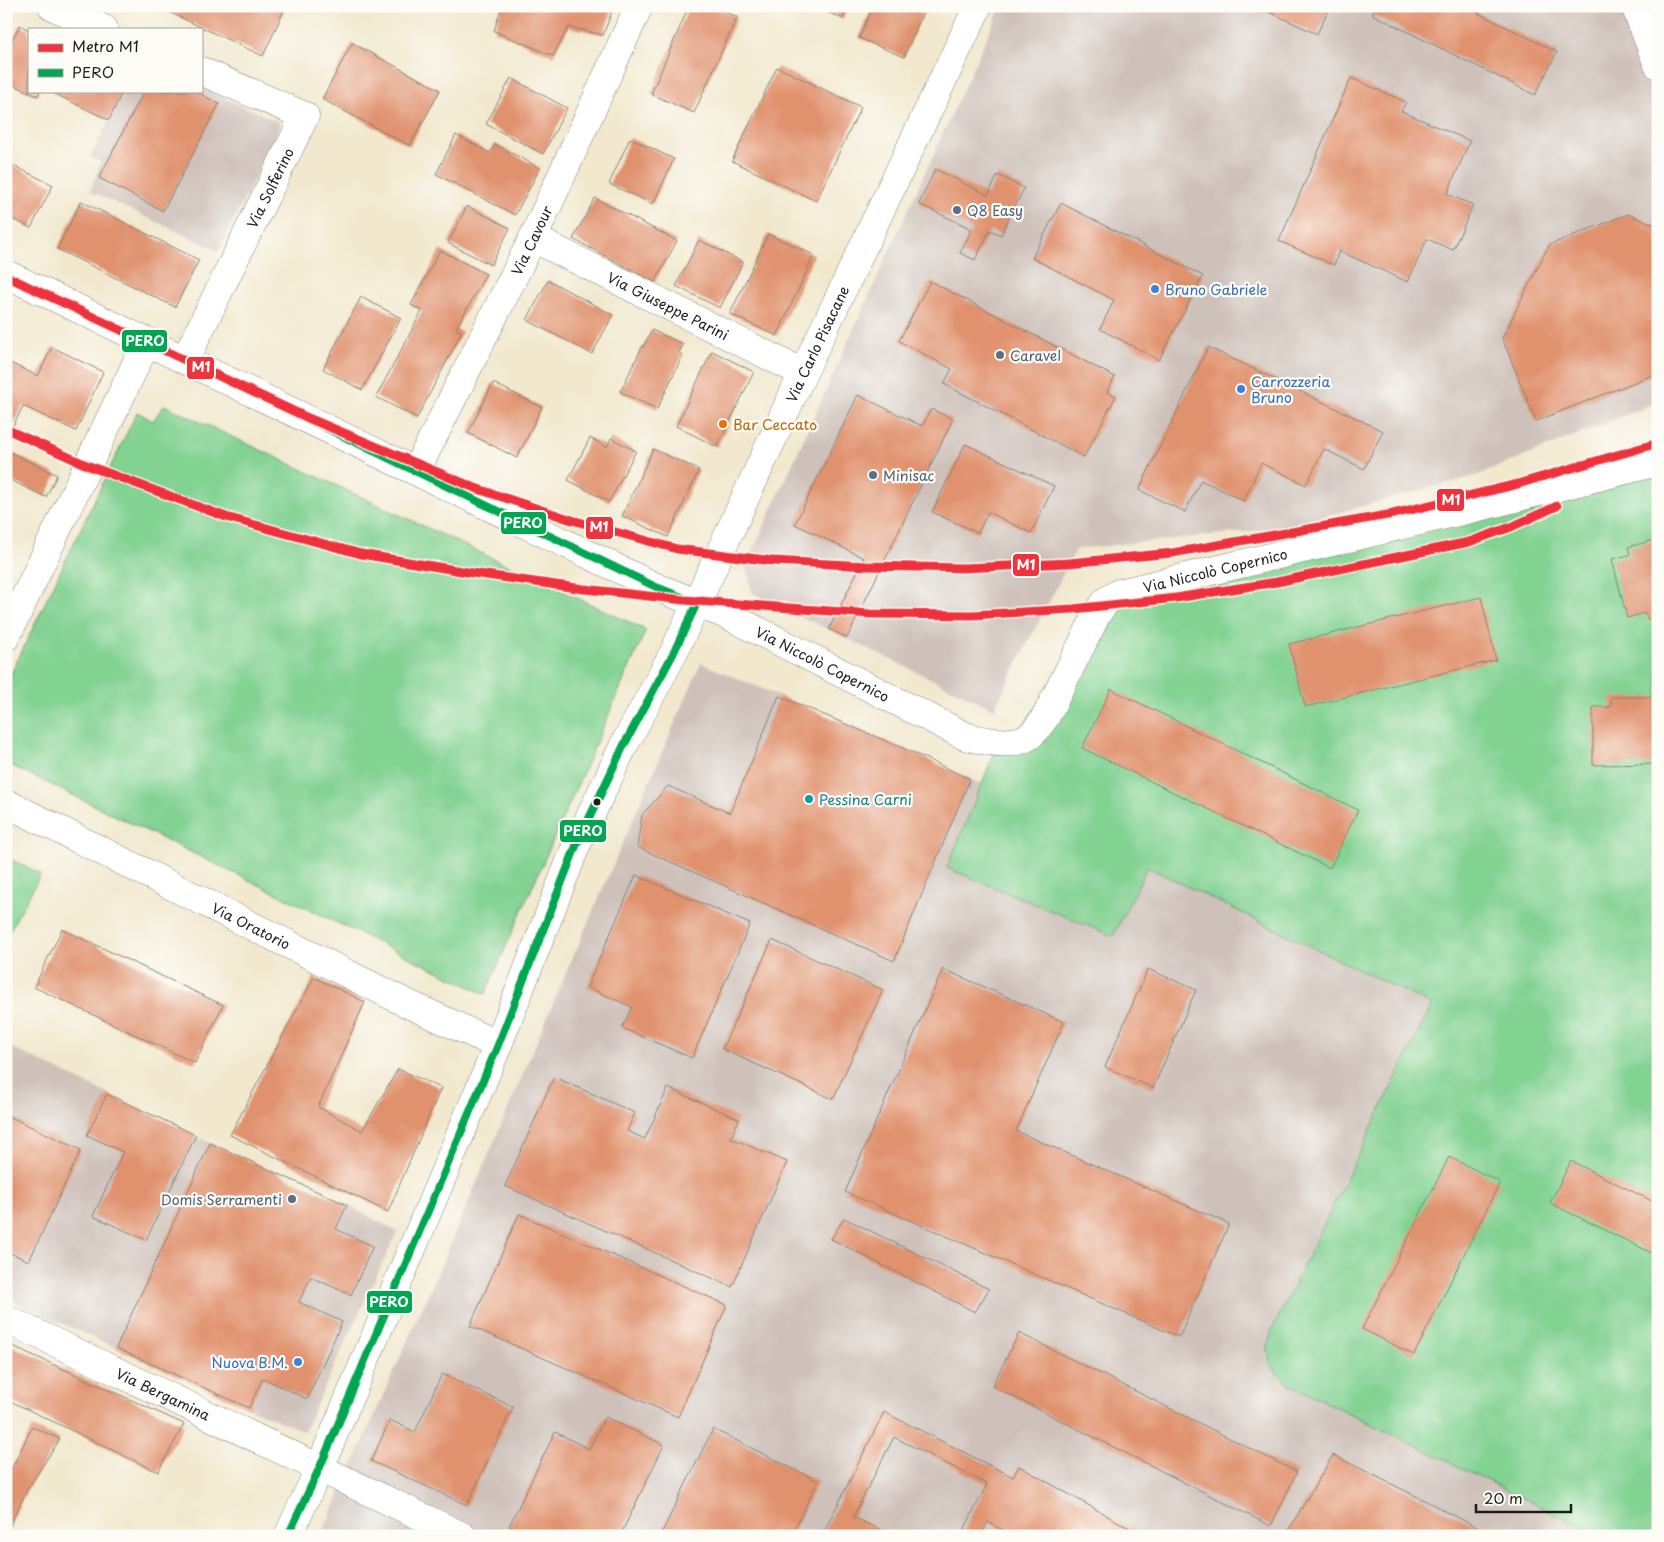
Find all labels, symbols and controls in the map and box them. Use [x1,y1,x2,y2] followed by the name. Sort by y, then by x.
[28,28,202,92] legend
[72,34,139,57] text: Metro M1
[72,60,114,83] text: PERO
[241,144,298,231] street label: Via Solferino
[967,200,1023,221] place label: Q8 Easy
[506,201,557,279] street label: Via Cavour
[951,204,963,216] marker: Q8 Easy
[604,266,732,345] street label: Via Giuseppe Parini
[1165,279,1267,300] place label: Bruno Gabriele
[780,282,854,406] street label: Via Carlo Pisacane
[1149,283,1161,295] marker: Bruno Gabriele
[121,329,168,353] line badge: PERO
[125,330,165,351] text: PERO
[1010,345,1061,366] place label: Caravel
[994,349,1006,361] marker: Caravel
[186,356,215,380] line badge: M1
[191,356,211,377] text: M1
[1251,371,1330,408] place label: Carrozzeria Bruno
[1235,383,1247,395] marker: Carrozzeria Bruno
[733,414,817,435] place label: Bar Ceccato
[717,418,729,430] marker: Bar Ceccato
[883,465,935,486] place label: Minisac
[867,469,879,481] marker: Minisac
[1436,488,1465,512] line badge: M1
[1441,489,1461,510] text: M1
[500,511,547,535] line badge: PERO
[503,512,543,533] text: PERO
[585,516,614,540] line badge: M1
[589,516,609,537] text: M1
[1141,543,1290,597] street label: Via Niccolò Copernico
[1012,553,1040,577] line badge: M1
[1016,554,1036,575] text: M1
[752,621,893,707] street label: Via Niccolò Copernico
[819,789,912,810] place label: Pessina Carni
[803,793,815,805] marker: Pessina Carni
[592,797,602,807] unlabelled marker
[559,819,607,843] line badge: PERO
[563,820,603,841] text: PERO
[208,897,294,954] street label: Via Oratorio
[161,1189,282,1210] place label: Domis Serramenti
[286,1193,298,1205] marker: Domis Serramenti
[366,1290,413,1314] line badge: PERO
[369,1291,409,1312] text: PERO
[211,1352,288,1373] place label: Nuova B.M.
[292,1356,304,1368] marker: Nuova B.M.
[113,1362,214,1425] street label: Via Bergamina
[1476,1482,1572,1514] scale bar
[1484,1486,1523,1509] text: 20 m

